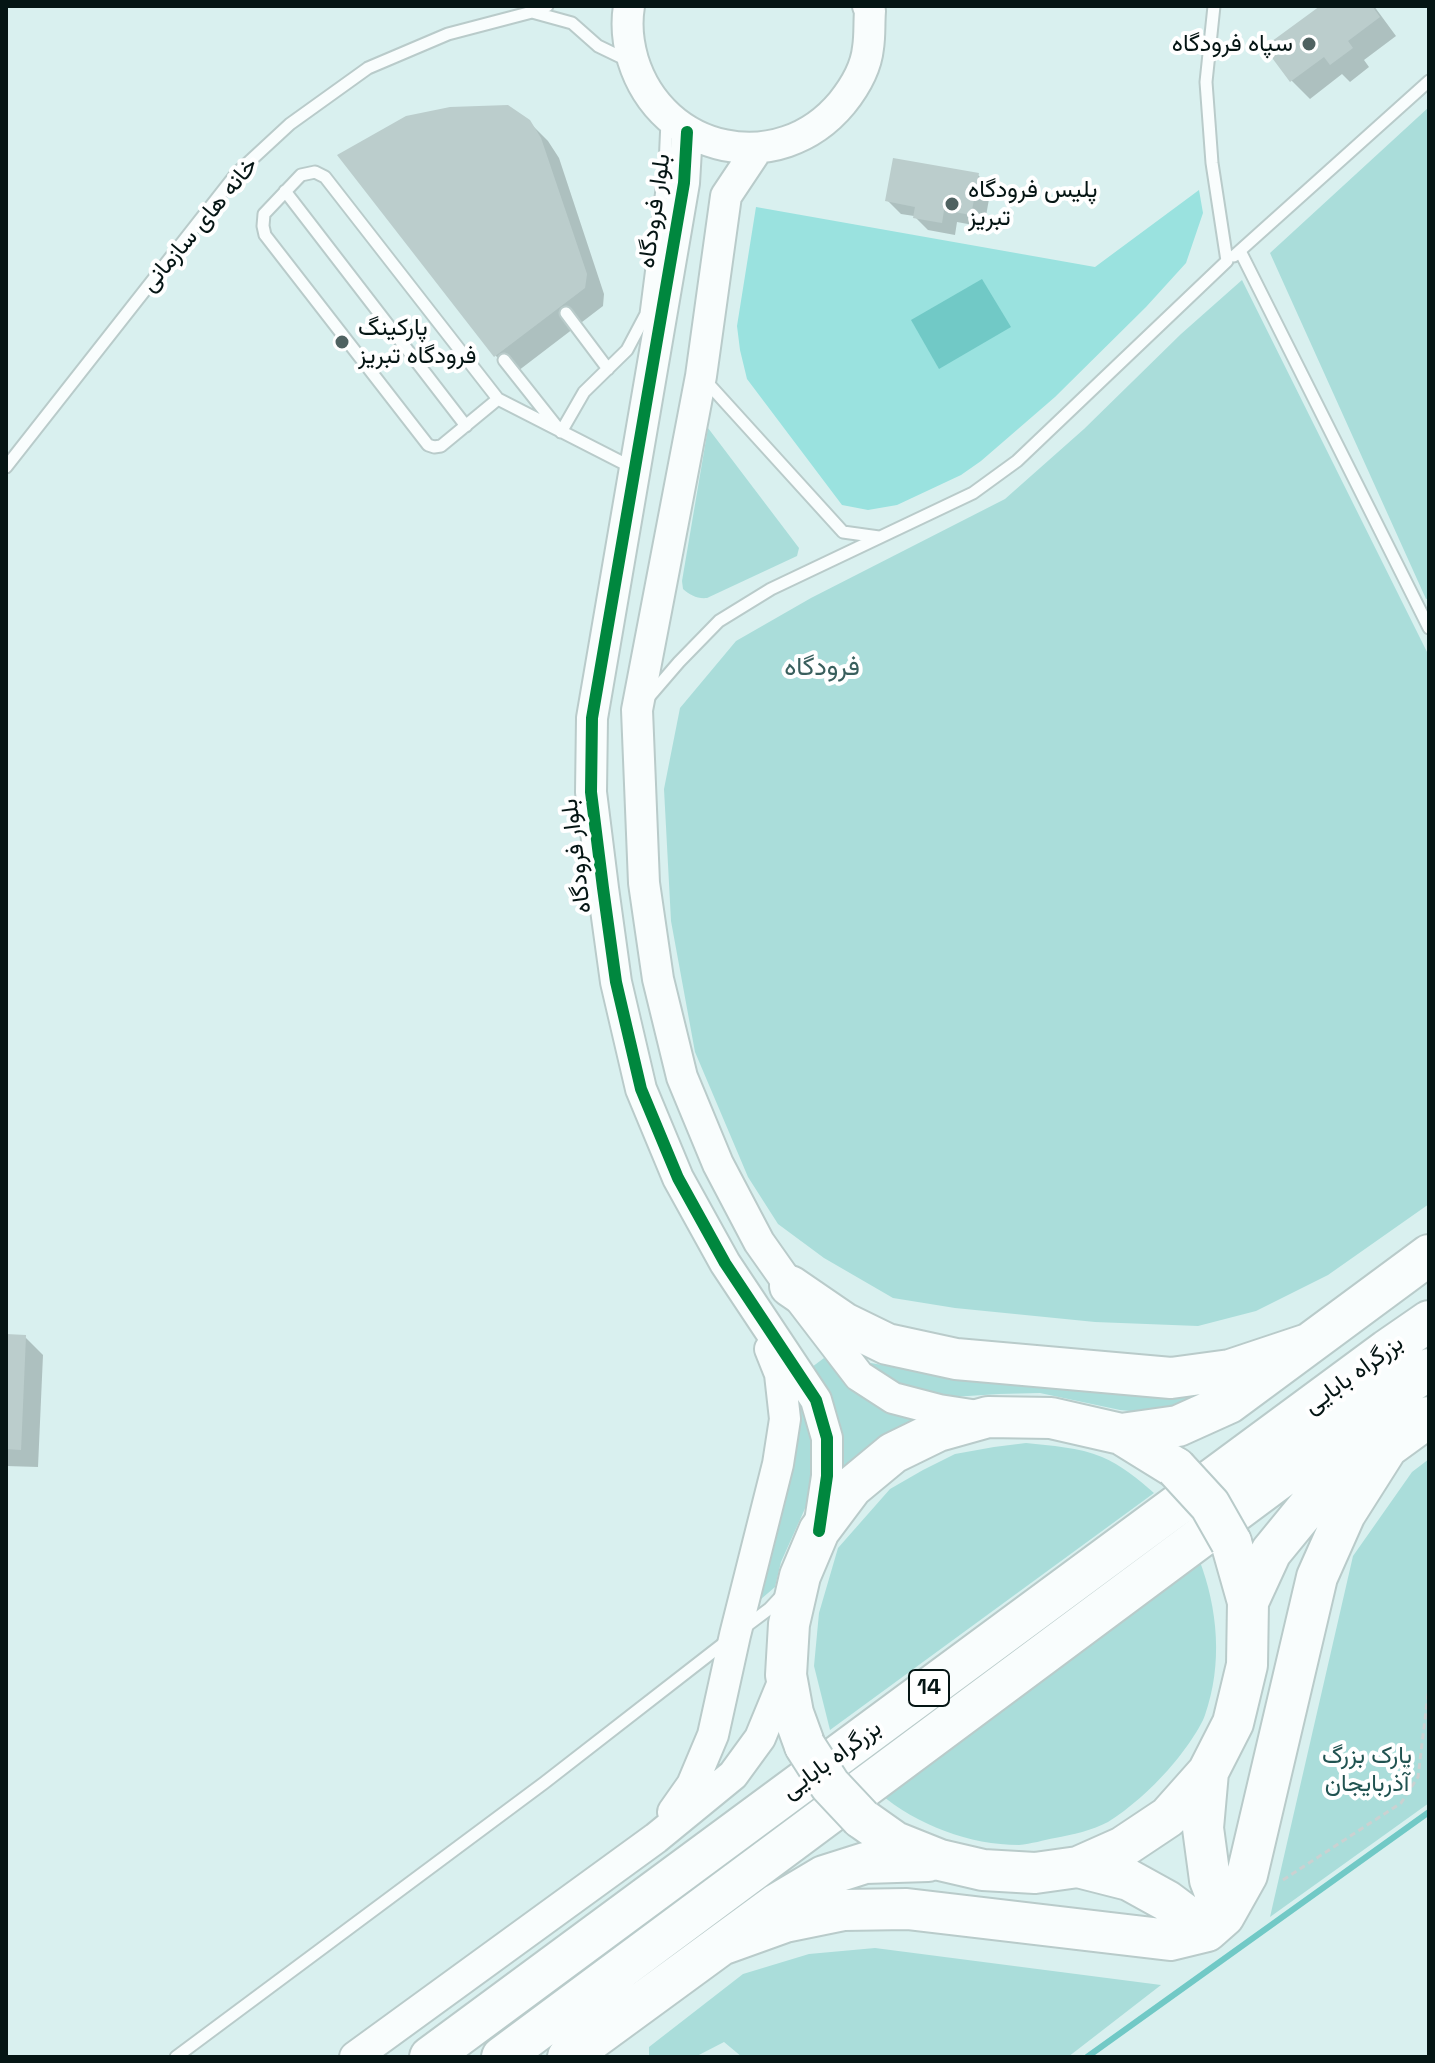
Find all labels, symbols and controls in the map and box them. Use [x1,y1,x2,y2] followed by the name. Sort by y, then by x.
[1172,30,1293,58] place label: سپاه فرودگاه
[1300,35,1318,53] marker: سپاه فرودگاه
[135,152,265,298] street label: خانه های سازمانی
[633,152,677,270] street label: بلوار فرودگاه
[968,176,1098,232] place label: پلیس فرودگاه تبریز
[943,195,961,213] marker: پلیس فرودگاه تبریز
[358,314,477,370] place label: پارکینگ فرودگاه تبریز
[333,333,351,351] marker: پارکینگ فرودگاه تبریز
[784,652,860,684] district label: فرودگاه
[556,797,598,915] street label: بلوار فرودگاه
[1299,1329,1409,1421] street label: بزرگراه بابایی
[909,1670,949,1706] road number: 14
[777,1714,887,1806] street label: بزرگراه بابایی
[1322,1742,1412,1798] park label: پارک بزرگ آذربایجان

